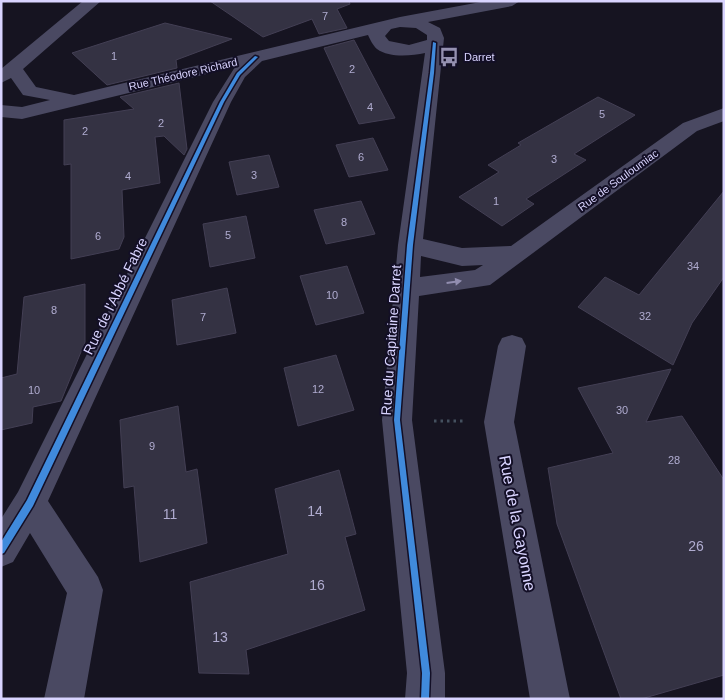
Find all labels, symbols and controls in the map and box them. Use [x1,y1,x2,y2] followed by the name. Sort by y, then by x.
[322,10,328,22] house number: 7
[438,46,460,68] bus stop icon: Darret
[111,50,117,62] house number: 1
[464,51,495,63] place label: Darret
[128,56,238,92] street label: Rue Théodore Richard
[349,63,355,75] house number: 2
[367,101,373,113] house number: 4
[599,108,605,120] house number: 5
[158,117,164,129] house number: 2
[82,125,88,137] house number: 2
[576,147,661,213] street label: Rue de Souloumiac
[358,151,364,163] house number: 6
[551,153,557,165] house number: 3
[251,169,257,181] house number: 3
[125,170,131,182] house number: 4
[493,195,499,207] house number: 1
[341,216,347,228] house number: 8
[225,229,231,241] house number: 5
[95,230,101,242] house number: 6
[80,235,150,357] street label: Rue de l'Abbé Fabre
[687,260,699,272] house number: 34
[378,264,404,416] street label: Rue du Capitaine Darret
[447,277,463,285] one-way arrow
[326,289,338,301] house number: 10
[51,304,57,316] house number: 8
[639,310,651,322] house number: 32
[200,311,206,323] house number: 7
[312,383,324,395] house number: 12
[28,384,40,396] house number: 10
[616,404,628,416] house number: 30
[149,440,155,452] house number: 9
[496,454,539,592] street label: Rue de la Gayonne
[668,454,680,466] house number: 28
[307,503,323,519] house number: 14
[163,506,177,522] house number: 11
[688,538,704,554] house number: 26
[309,577,325,593] house number: 16
[212,629,228,645] house number: 13

